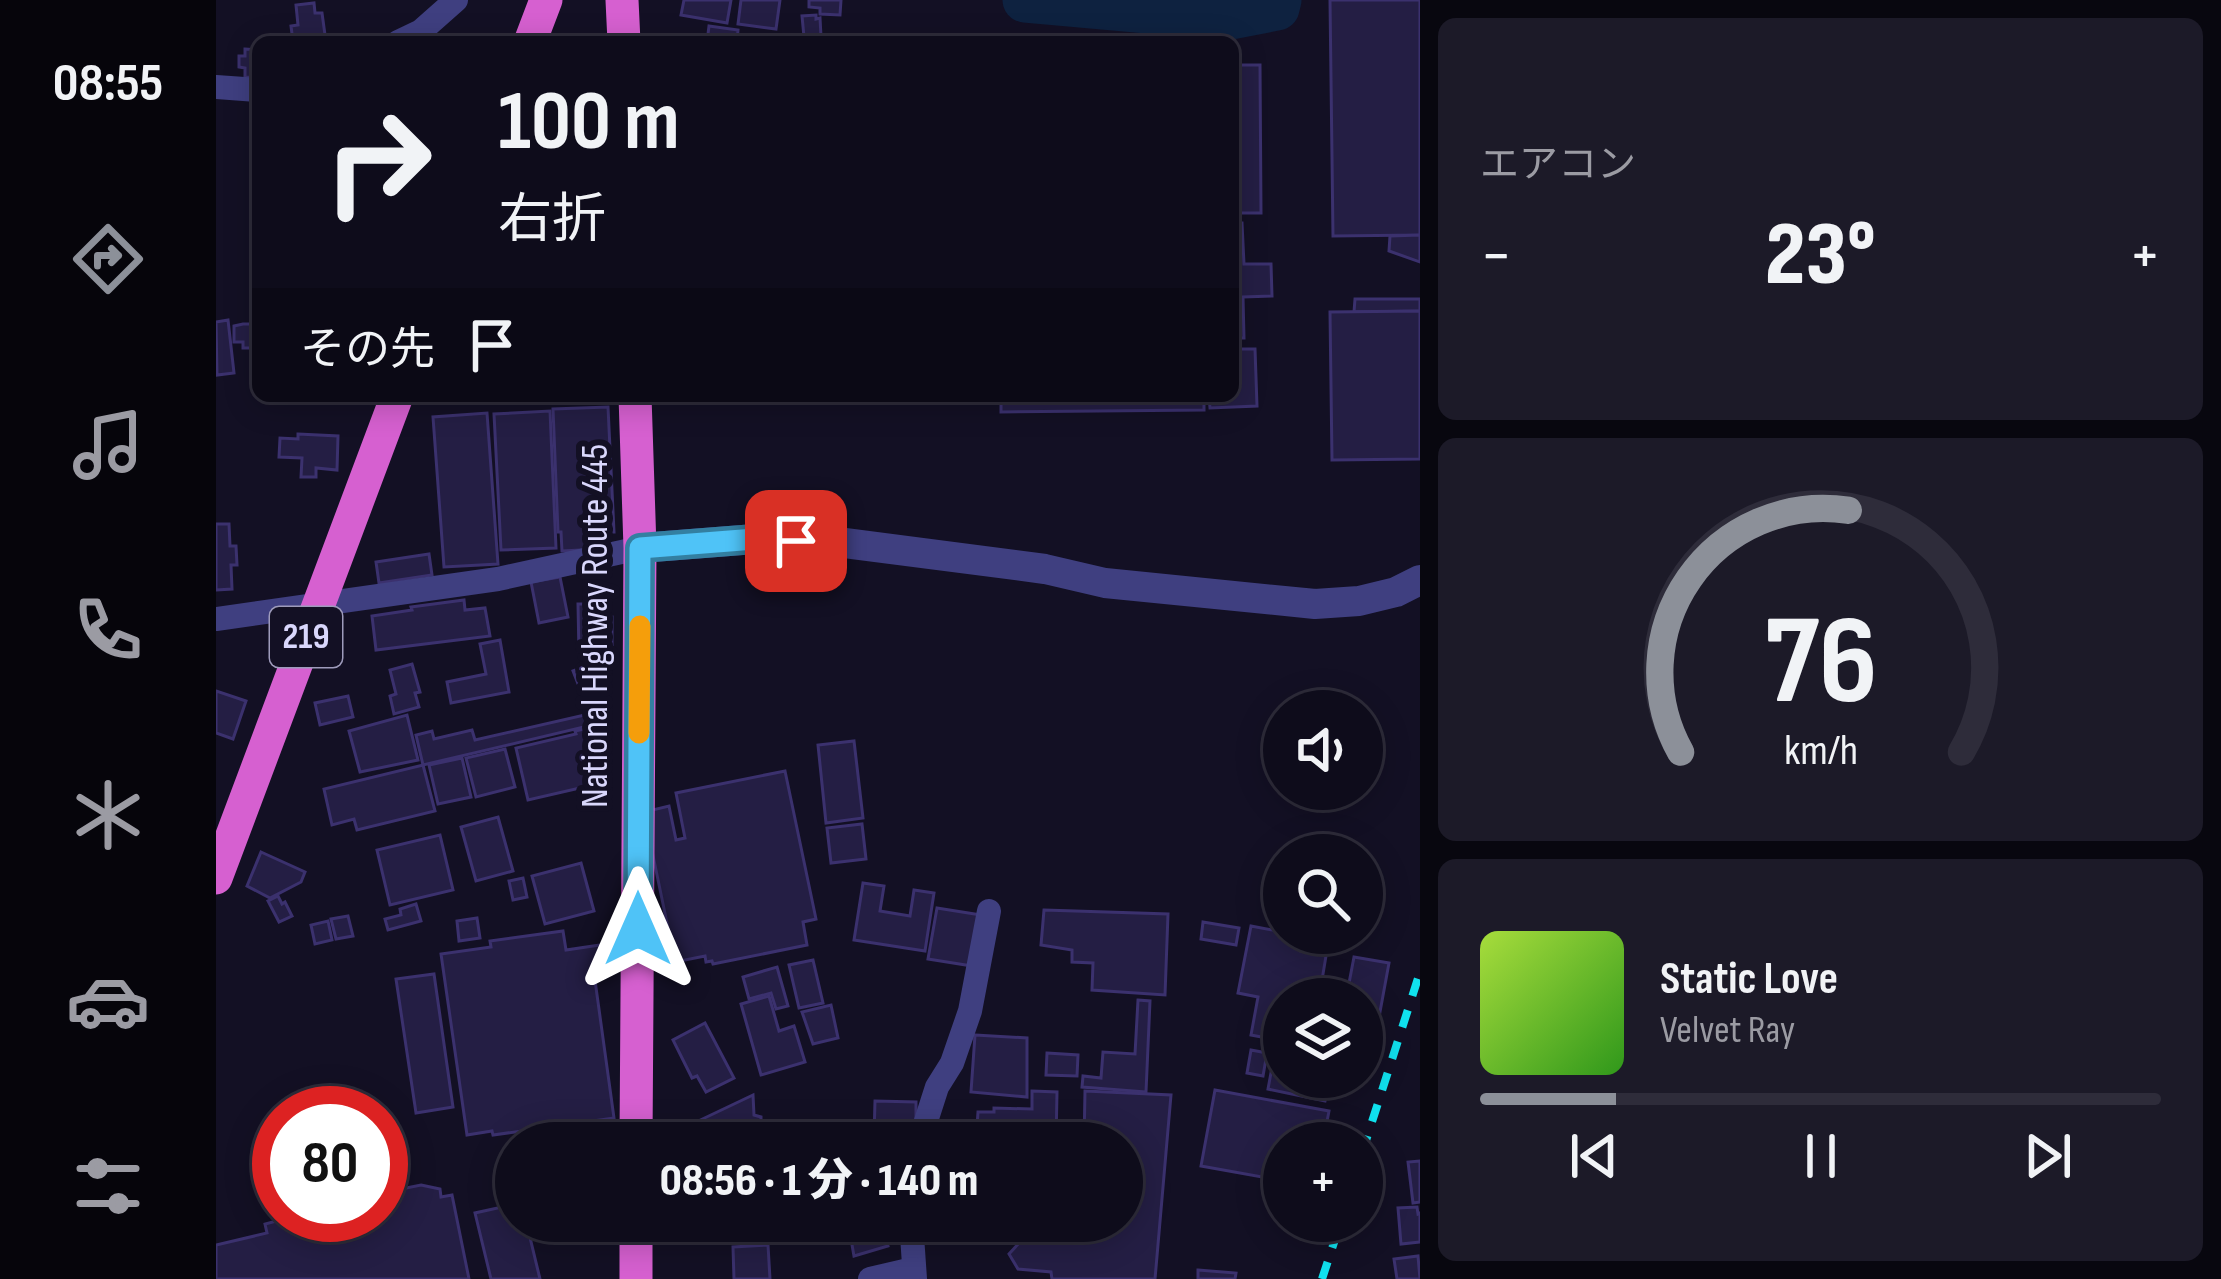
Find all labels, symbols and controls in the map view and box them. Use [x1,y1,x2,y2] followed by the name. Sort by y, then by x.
[53,51,163,116] text: 08:55
[498,72,680,173] text: 100 m
[300,84,456,240] icon: right
[1480,142,1636,189] text: エアコン
[498,188,606,253] text: 右折
[1765,202,1876,310] text: 23°
[66,217,150,301] icon: directions
[1480,217,1512,296] text: −
[2129,217,2161,296] text: +
[459,312,525,378] icon: arrive
[300,323,435,378] text: その先
[66,403,150,487] icon: music
[572,444,619,808] street label: National Highway Route 445
[745,490,847,592] pin
[763,508,829,574] icon: arrive
[66,588,150,672] icon: phone
[1764,590,1877,739] text: 76
[270,607,342,667] road number: 219
[1263,690,1383,1242] map controls
[1263,690,1383,810] button: sound
[1783,725,1858,777] text: km/h
[66,773,150,857] icon: climate
[1263,834,1383,954] button: search
[575,866,701,992] position arrow
[1660,952,1838,1007] text: Static Love
[66,959,150,1043] icon: car
[1263,978,1383,1098] button: layers
[1660,1007,1795,1054] text: Velvet Ray
[252,1086,408,1242] speed limit sign: 80
[1263,1122,1383,1242] button: +
[1561,1123,1627,1189] icon: previous
[1788,1123,1854,1189] icon: pause
[2015,1123,2081,1189] icon: next
[66,1144,150,1228] icon: filters
[660,1154,978,1209] text: 08:56 · 1 分 · 140 m

